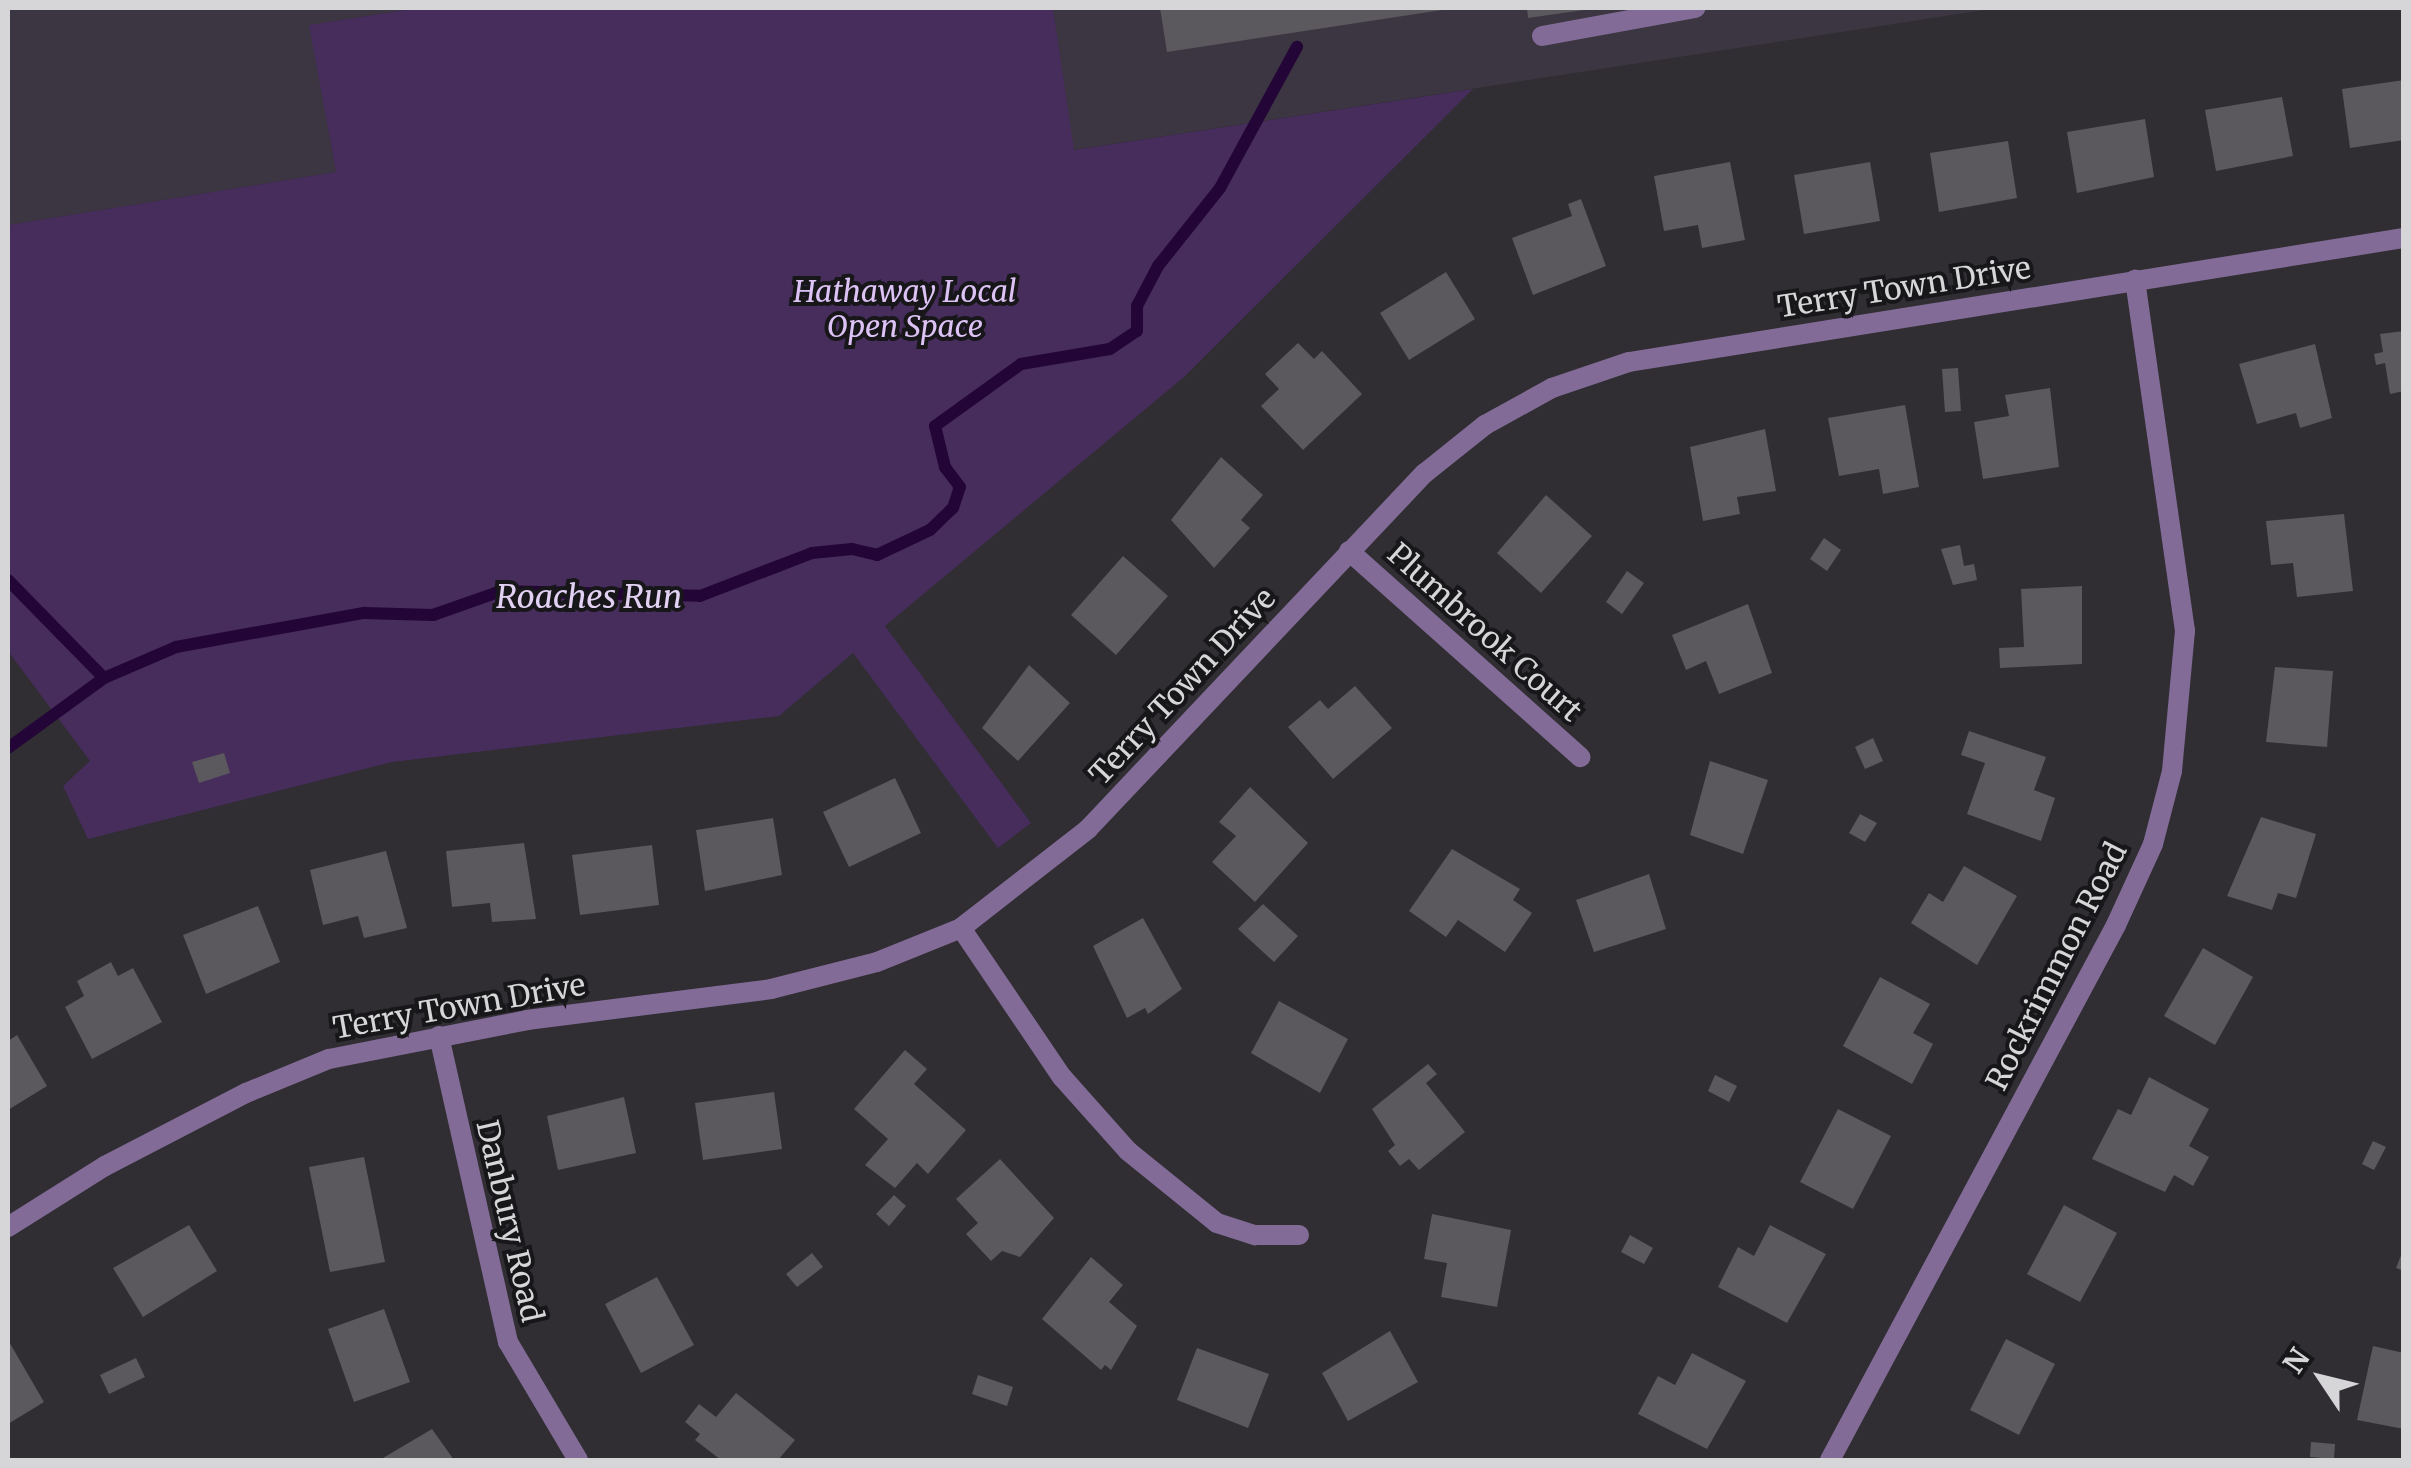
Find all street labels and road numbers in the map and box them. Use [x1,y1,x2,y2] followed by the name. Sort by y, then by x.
[1775,249,2033,325] street label: Terry Town Drive
[1381,535,1589,729] street label: Plumbrook Court
[1082,580,1282,792] street label: Terry Town Drive
[1978,836,2134,1096] street label: Rockrimmon Road
[330,966,588,1046] street label: Terry Town Drive
[469,1116,551,1326] street label: Danbury Road

